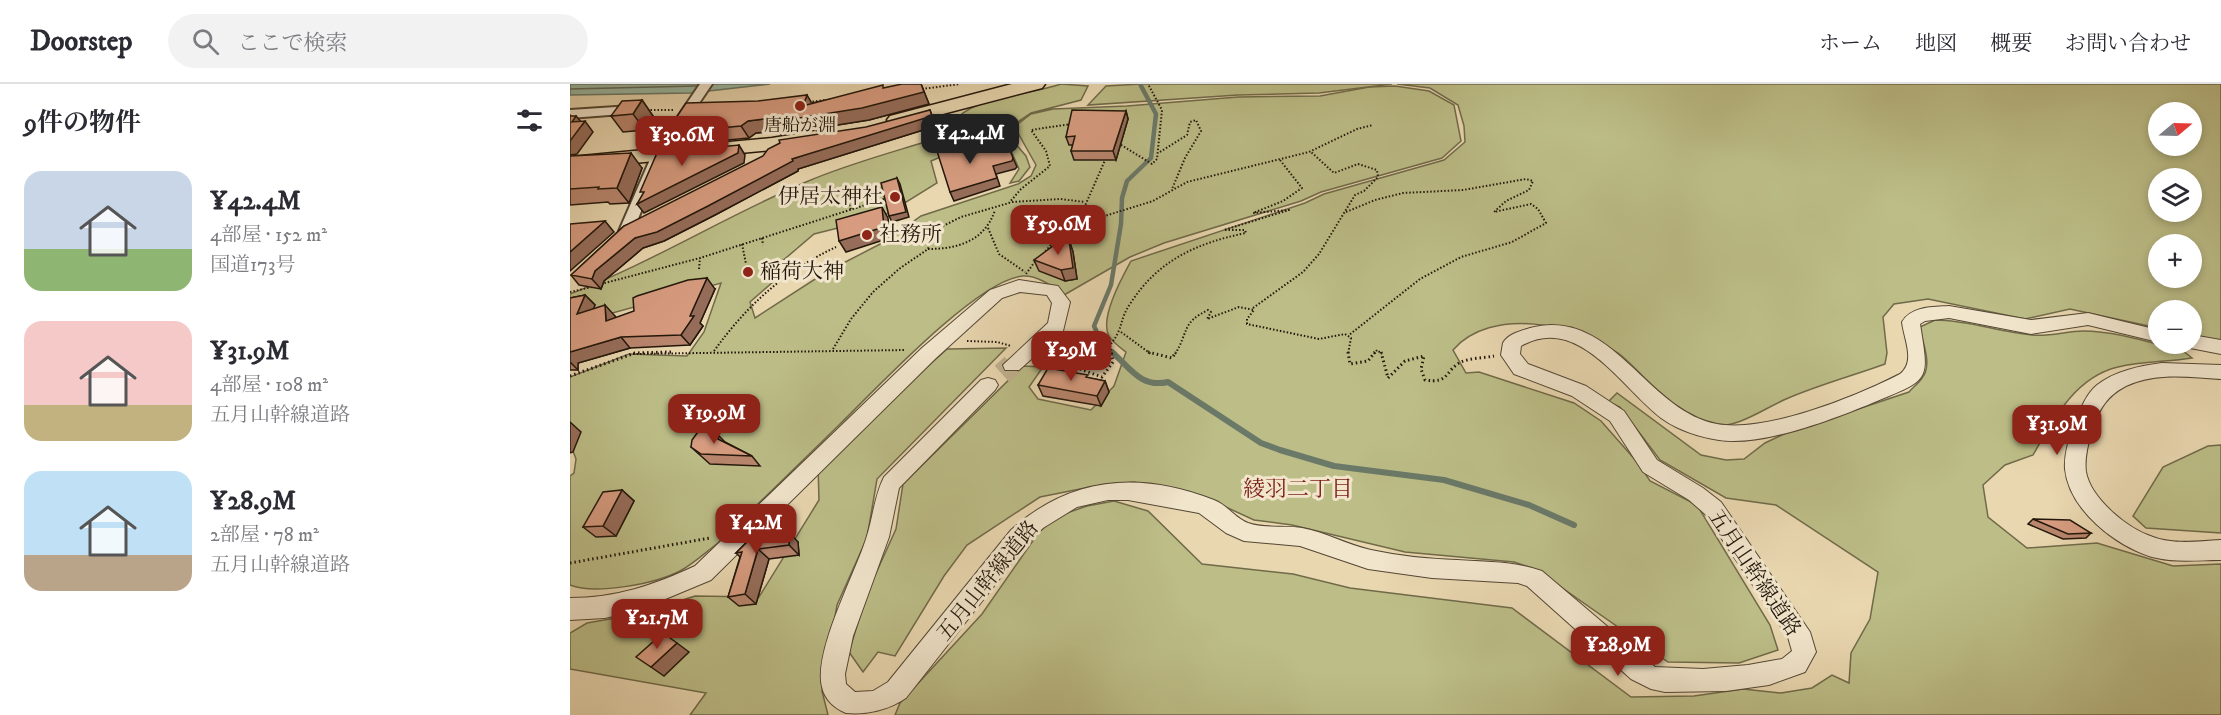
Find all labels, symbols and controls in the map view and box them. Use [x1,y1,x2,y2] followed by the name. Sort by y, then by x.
[168,14,588,68] search box
[30,24,132,59] text: Doorstep
[189,25,222,58] icon: search
[237,30,347,57] text: ここで検索
[1819,31,1882,57] text: ホーム
[1915,31,1957,57] text: 地図
[1990,31,2032,57] text: 概要
[2065,31,2191,57] text: お問い合わせ
[793,99,807,113] marker: 唐船が淵
[2148,102,2202,156] north arrow
[2148,102,2202,354] map controls
[513,104,546,137] icon: filters
[24,107,141,140] text: 9件の物件
[921,114,1019,165] pin: ¥42.4M
[764,115,836,137] place label: 唐船が淵
[633,116,731,167] pin: ¥30.6M
[935,121,1005,146] text: ¥42.4M
[649,123,715,148] text: ¥30.6M
[2148,168,2202,222] button: layers
[778,184,883,210] place label: 伊居太神社
[210,185,301,218] text: ¥42.4M
[888,190,902,204] marker: 伊居太神社
[72,195,144,267] icon: home
[1009,205,1107,256] pin: ¥59.6M
[1025,212,1091,237] text: ¥59.6M
[879,222,942,248] place label: 社務所
[210,223,327,248] text: 4部屋 · 152 m²
[860,228,874,242] marker: 社務所
[2148,234,2202,288] button: +
[210,253,295,278] text: 国道173号
[760,259,844,285] place label: 稲荷大神
[741,265,755,279] marker: 稲荷大神
[2148,300,2202,354] button: −
[1035,331,1107,382] pin: ¥29M
[210,335,290,368] text: ¥31.9M
[1045,338,1097,363] text: ¥29M
[72,345,144,417] icon: home
[210,373,328,398] text: 4部屋 · 108 m²
[665,394,763,445] pin: ¥19.9M
[682,401,746,426] text: ¥19.9M
[210,403,350,428] text: 五月山幹線道路
[2008,405,2106,456] pin: ¥31.9M
[2026,412,2088,437] text: ¥31.9M
[1243,476,1353,503] district label: 綾羽二丁目
[210,485,296,518] text: ¥28.9M
[72,495,144,567] icon: home
[720,504,792,555] pin: ¥42M
[1702,505,1806,641] street label: 五月山幹線道路
[729,511,783,536] text: ¥42M
[932,516,1044,646] street label: 五月山幹線道路
[210,523,319,548] text: 2部屋 · 78 m²
[210,553,350,578] text: 五月山幹線道路
[608,599,706,650] pin: ¥21.7M
[626,606,688,631] text: ¥21.7M
[1569,626,1667,677] pin: ¥28.9M
[1585,633,1651,658] text: ¥28.9M

